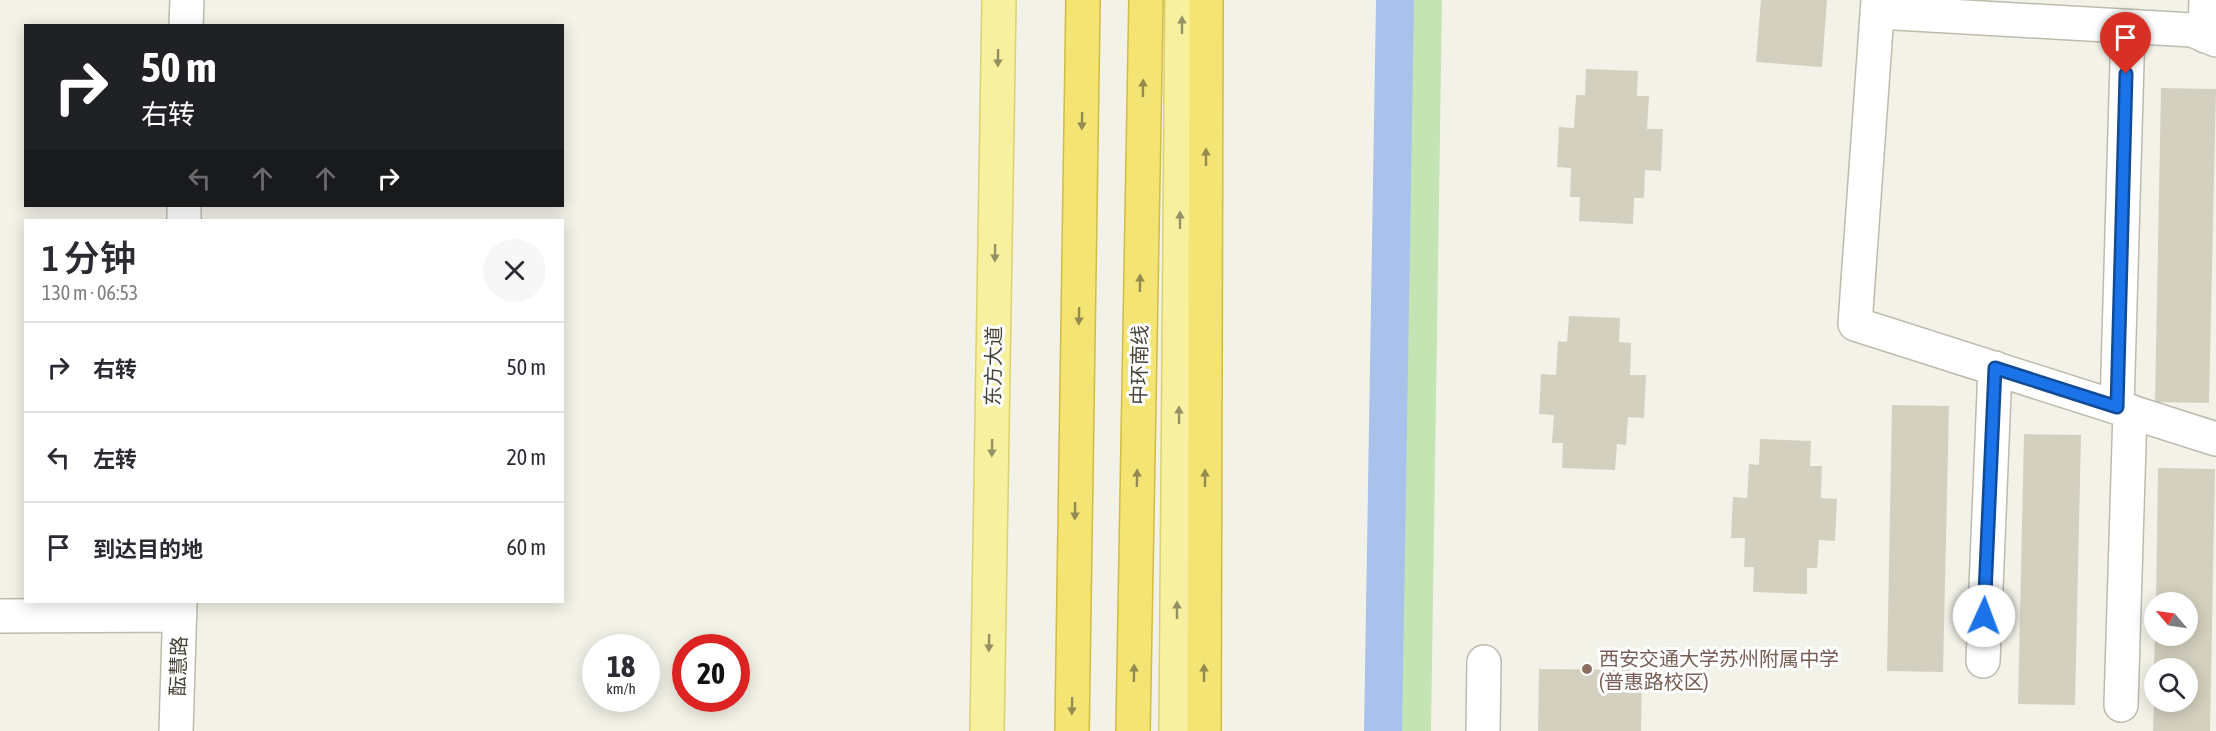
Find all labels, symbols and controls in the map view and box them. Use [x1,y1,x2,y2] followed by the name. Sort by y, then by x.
[2100,12,2151,74] pin
[1177,15,1187,34] one-way arrow
[2109,21,2142,54] icon: arrive
[141,43,216,91] text: 50 m
[42,48,120,126] icon: right
[993,49,1003,68] one-way arrow
[1138,78,1148,97] one-way arrow
[141,99,195,130] text: 右转
[1077,112,1087,131] one-way arrow
[1201,147,1211,166] one-way arrow
[183,162,216,195] icon: left
[246,162,279,195] icon: ahead
[309,162,342,195] icon: ahead
[372,162,405,195] icon: right
[1175,210,1185,229] one-way arrow
[42,237,136,279] text: 1 分钟
[483,239,546,302] button: close
[990,244,1000,263] one-way arrow
[1135,273,1145,292] one-way arrow
[42,281,138,304] text: 130 m · 06:53
[1074,307,1083,326] one-way arrow
[1127,325,1151,405] street label: 中环南线
[981,326,1005,406] street label: 东方大道
[42,351,75,384] icon: right
[506,354,546,380] text: 50 m
[93,356,137,382] text: 右转
[1174,405,1184,424] one-way arrow
[987,439,997,458] one-way arrow
[42,441,75,474] icon: left
[506,444,546,470] text: 20 m
[93,446,137,472] text: 左转
[1132,468,1142,487] one-way arrow
[1200,468,1209,487] one-way arrow
[1071,502,1080,521] one-way arrow
[42,531,75,564] icon: arrive
[506,534,546,560] text: 60 m
[93,536,203,562] text: 到达目的地
[1952,584,2016,648] position arrow
[2144,592,2198,646] north arrow
[2144,592,2198,712] map controls
[1172,600,1182,619] one-way arrow
[672,634,750,712] speed limit sign: 20
[984,634,994,653] one-way arrow
[165,636,191,696] street label: 酝慧路
[1599,647,1839,693] place label: 西安交通大学苏州附属中学 (普惠路校区)
[607,649,635,683] text: 18
[2144,658,2198,712] button: search
[1580,662,1594,676] marker: 西安交通大学苏州附属中学 (普惠路校区)
[1129,663,1139,682] one-way arrow
[1199,663,1209,682] one-way arrow
[606,680,636,697] text: km/h
[1067,697,1077,716] one-way arrow

